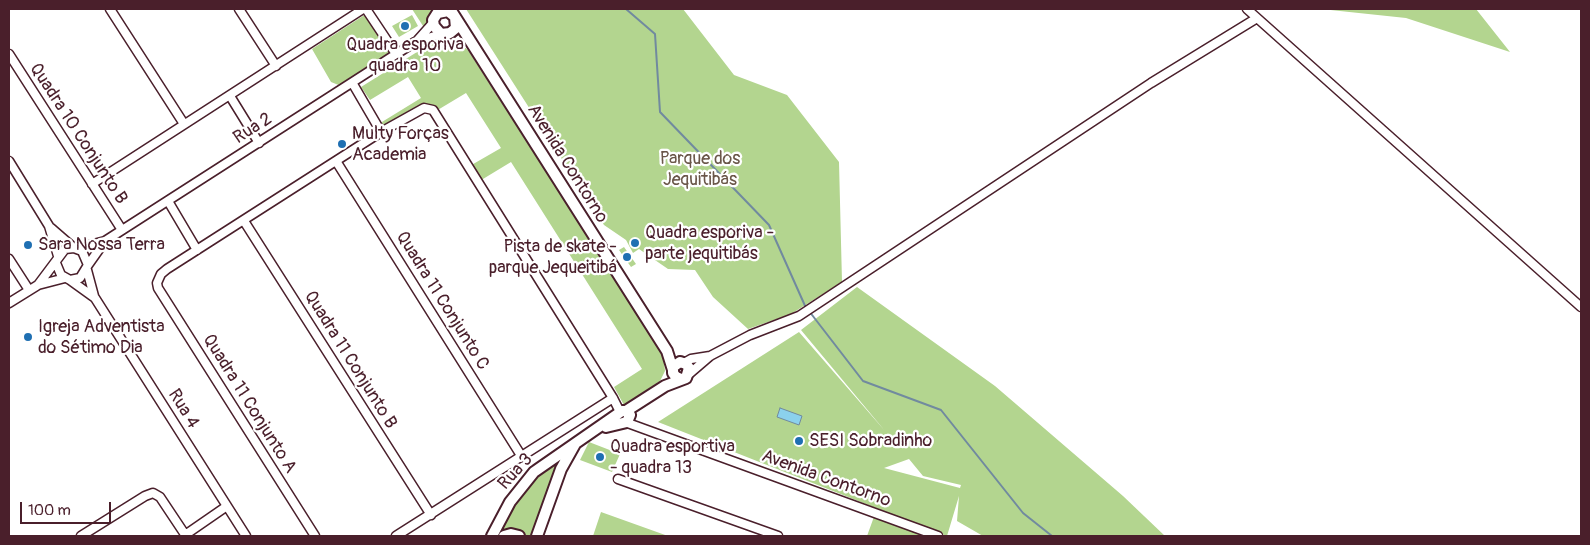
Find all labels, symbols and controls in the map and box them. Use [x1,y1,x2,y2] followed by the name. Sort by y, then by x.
[399,20,411,32] marker: Quadra esporiva quadra 10
[346,34,464,76] place label: Quadra esporiva quadra 10
[24,59,132,209] street label: Quadra 10 Conjunto B
[522,101,612,227] street label: Avenida Contorno
[230,109,276,149] street label: Rua 2
[352,123,449,166] place label: Multy Forças Academia
[336,138,348,150] marker: Multy Forças Academia
[660,148,740,190] park label: Parque dos Jequitibás
[645,222,774,264] place label: Quadra esporiva - parte jequitibás
[391,228,493,374] street label: Quadra 11 Conjunto C
[38,234,165,256] place label: Sara Nossa Terra
[489,236,617,278] place label: Pista de skate - parque Jequeitibá
[629,237,641,249] marker: Quadra esporiva - parte jequitibás
[22,239,34,251] marker: Sara Nossa Terra
[621,251,633,263] marker: Pista de skate - parque Jequeitibá
[299,287,401,433] street label: Quadra 11 Conjunto B
[38,316,165,358] place label: Igreja Adventista do Sétimo Dia
[197,330,301,478] street label: Quadra 11 Conjunto A
[22,331,34,343] marker: Igreja Adventista do Sétimo Dia
[163,385,203,433] street label: Rua 4
[809,430,932,452] place label: SESI Sobradinho
[793,435,805,447] marker: SESI Sobradinho
[610,436,735,478] place label: Quadra esportiva - quadra 13
[758,446,894,512] street label: Avenida Contorno
[494,449,538,495] street label: Rua 3
[594,451,606,463] marker: Quadra esportiva - quadra 13
[22,492,114,524] scale bar
[28,501,71,520] text: 100 m

